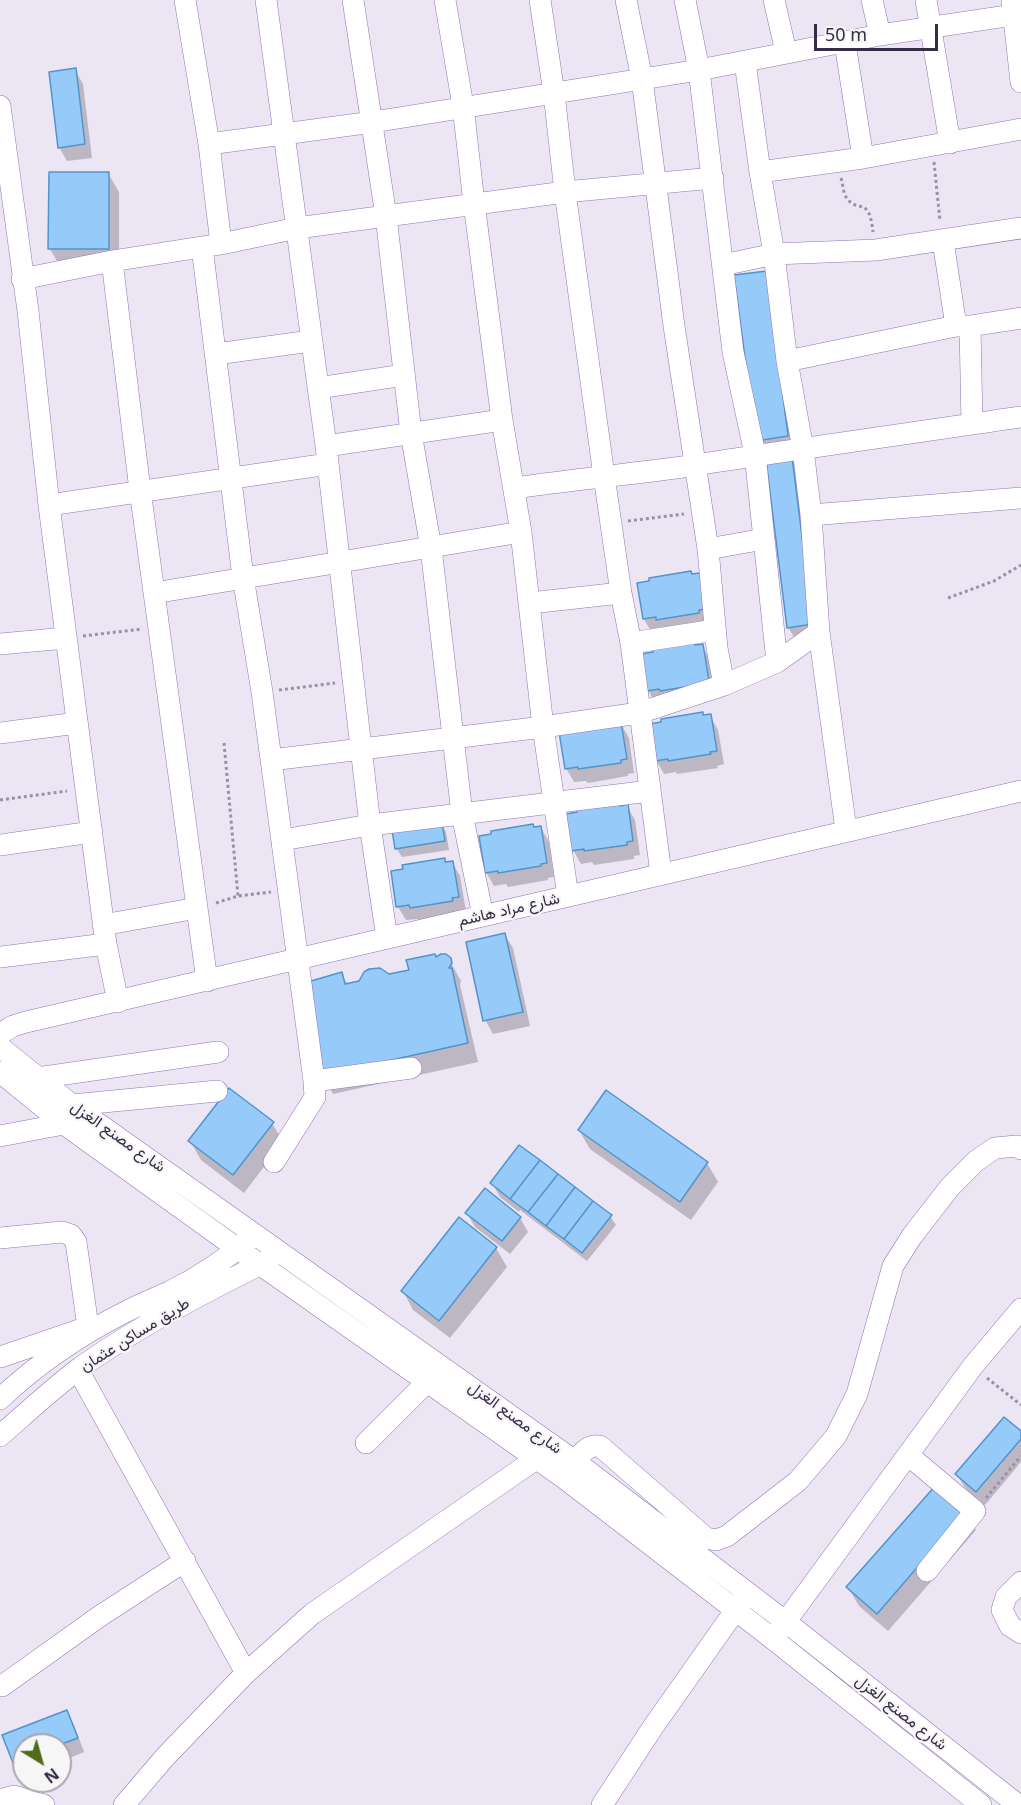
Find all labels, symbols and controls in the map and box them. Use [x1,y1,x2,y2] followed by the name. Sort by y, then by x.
[817,12,942,50] scale bar
[825,22,867,46] text: 50 m
[456,889,562,931] street label: شارع مراد هاشم
[67,1097,169,1177] street label: شارع مصنع الغزل
[77,1294,193,1376] street label: طريق مساكن عثمان
[464,1378,566,1458] street label: شارع مصنع الغزل
[851,1671,951,1755] street label: شارع مصنع الغزل
[12,1733,72,1793] north arrow
[40,1763,63,1788] text: N

